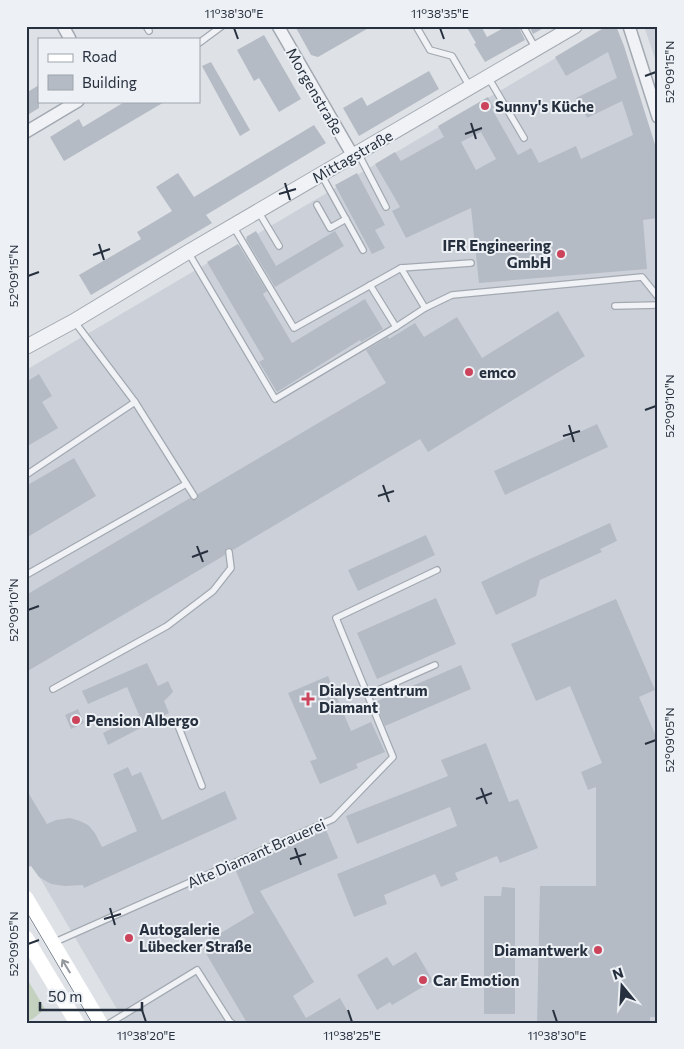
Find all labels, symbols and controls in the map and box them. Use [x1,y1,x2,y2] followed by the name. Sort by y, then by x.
[205,6,263,20] text: 11°38'30"E
[411,6,469,20] text: 11°38'35"E
[38,38,200,102] legend
[662,41,676,103] text: 52°09'15"N
[283,44,347,138] street label: Morgenstraße
[82,47,117,65] text: Road
[82,73,137,91] text: Building
[495,97,594,115] place label: Sunny's Küche
[479,100,491,112] marker: Sunny's Küche
[308,126,396,186] street label: Mittagstraße
[443,236,551,271] place label: IFR Engineering GmbH
[6,245,20,307] text: 52°09'15"N
[555,248,567,260] marker: IFR Engineering GmbH
[479,363,516,381] place label: emco
[463,366,475,378] marker: emco
[662,374,676,438] text: 52°09'10"N
[6,578,20,642] text: 52°09'10"N
[319,681,428,716] place label: Dialysezentrum Diamant
[301,692,315,706] marker: Dialysezentrum Diamant
[662,707,676,773] text: 52°09'05"N
[86,711,199,729] place label: Pension Albergo
[70,714,82,726] marker: Pension Albergo
[184,814,328,892] street label: Alte Diamant Brauerei
[6,911,20,977] text: 52°09'05"N
[139,920,252,955] place label: Autogalerie Lübecker Straße
[123,932,135,944] marker: Autogalerie Lübecker Straße
[494,941,588,959] place label: Diamantwerk
[592,944,604,956] marker: Diamantwerk
[61,958,71,973] one-way arrow
[596,962,646,1012] north arrow
[610,963,625,983] text: N
[433,971,519,989] place label: Car Emotion
[417,974,429,986] marker: Car Emotion
[40,979,142,1011] scale bar
[48,987,82,1005] text: 50 m
[117,1028,175,1042] text: 11°38'20"E
[323,1028,381,1042] text: 11°38'25"E
[528,1028,586,1042] text: 11°38'30"E

